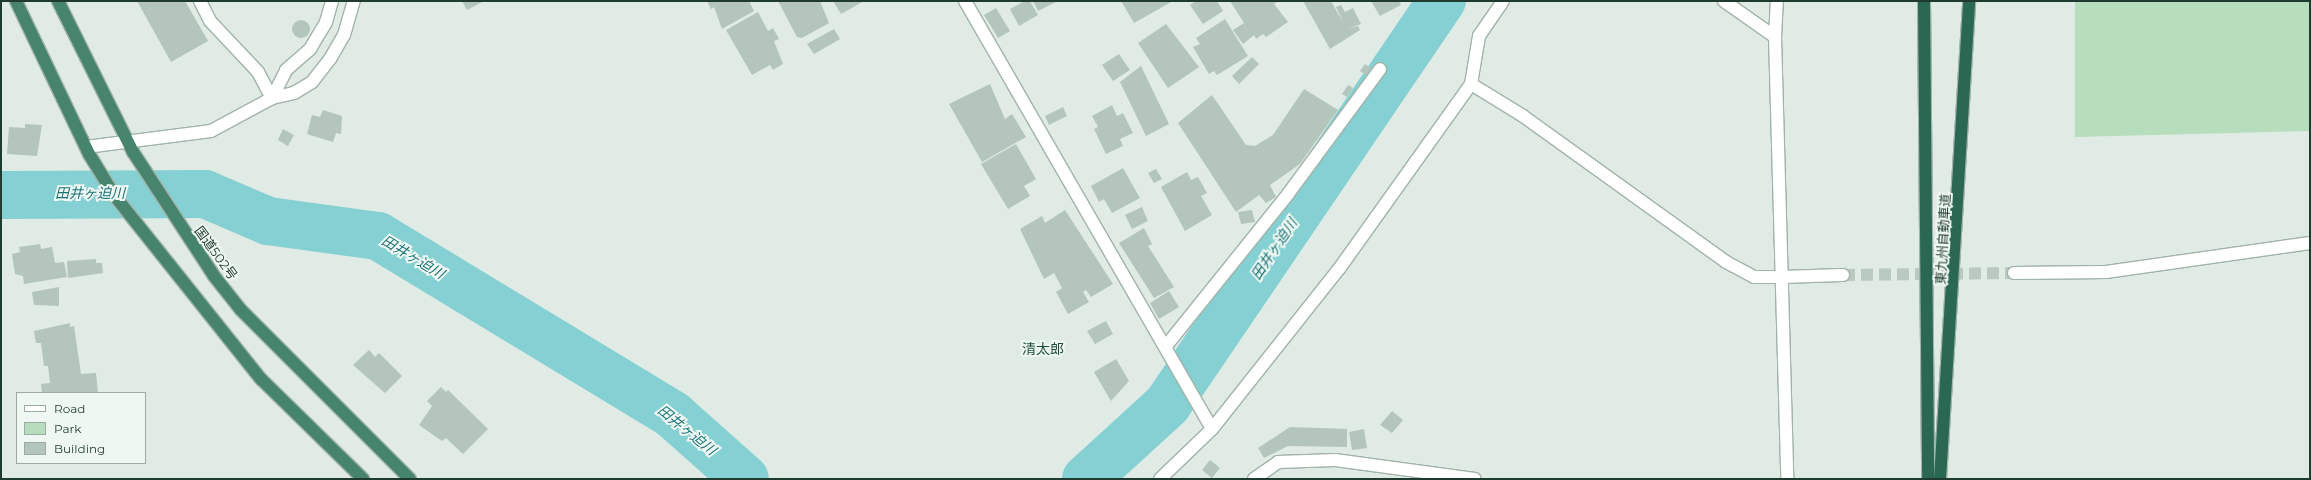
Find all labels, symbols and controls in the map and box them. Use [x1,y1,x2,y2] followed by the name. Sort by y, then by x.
[55,185,125,201] water label: 田井ヶ迫川
[1933,193,1953,285] street label: 東九州自動車道
[1247,215,1301,283] water label: 田井ヶ迫川
[191,223,241,283] street label: 国道502号
[379,232,447,282] water label: 田井ヶ迫川
[1022,341,1064,357] district label: 清太郎
[16,392,146,464] legend
[54,401,85,416] text: Road
[655,401,719,459] water label: 田井ヶ迫川
[54,421,81,436] text: Park
[54,441,105,456] text: Building

